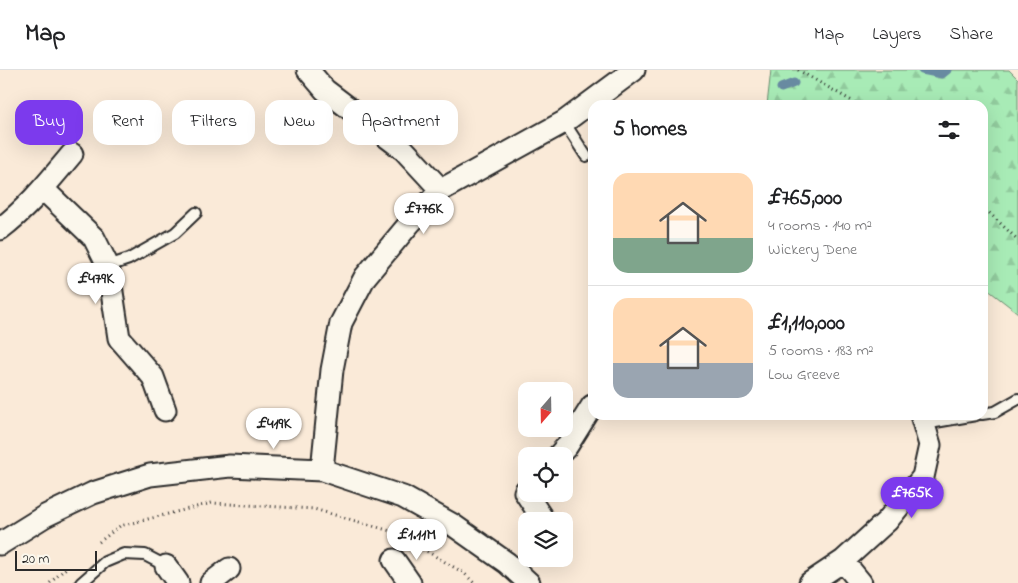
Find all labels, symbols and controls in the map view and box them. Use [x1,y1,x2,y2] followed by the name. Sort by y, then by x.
[25,17,66,52] text: Map
[814,22,844,48] text: Map
[872,22,922,48] text: Layers
[950,22,993,48] text: Share
[15,100,83,145] chip: Buy
[93,100,162,145] chip: Rent
[172,100,255,145] chip: Filters
[265,100,333,145] chip: New
[343,100,458,145] chip: Apartment
[613,115,688,145] text: 5 homes
[935,116,963,144] icon: filters
[768,184,842,214] text: £765,000
[389,192,459,235] pin: £776K
[653,193,713,253] icon: home
[405,197,443,221] text: £776K
[768,214,872,238] text: 4 rooms · 140 m²
[768,238,857,262] text: Wickery Dene
[61,262,131,305] pin: £479K
[78,267,114,291] text: £479K
[768,309,845,339] text: £1,110,000
[653,318,713,378] icon: home
[768,339,874,363] text: 5 rooms · 183 m²
[768,363,840,387] text: Low Greeve
[518,382,572,438] north arrow
[518,382,573,567] map controls
[239,408,309,450] pin: £419K
[257,412,291,436] text: £419K
[518,447,573,502] button: locate
[877,476,947,519] pin: £765K
[892,481,932,505] text: £765K
[518,512,573,567] button: layers
[376,518,458,561] pin: £1.11M
[398,523,436,547] text: £1.11M
[15,548,98,571] scale bar
[22,549,49,570] text: 20 m

